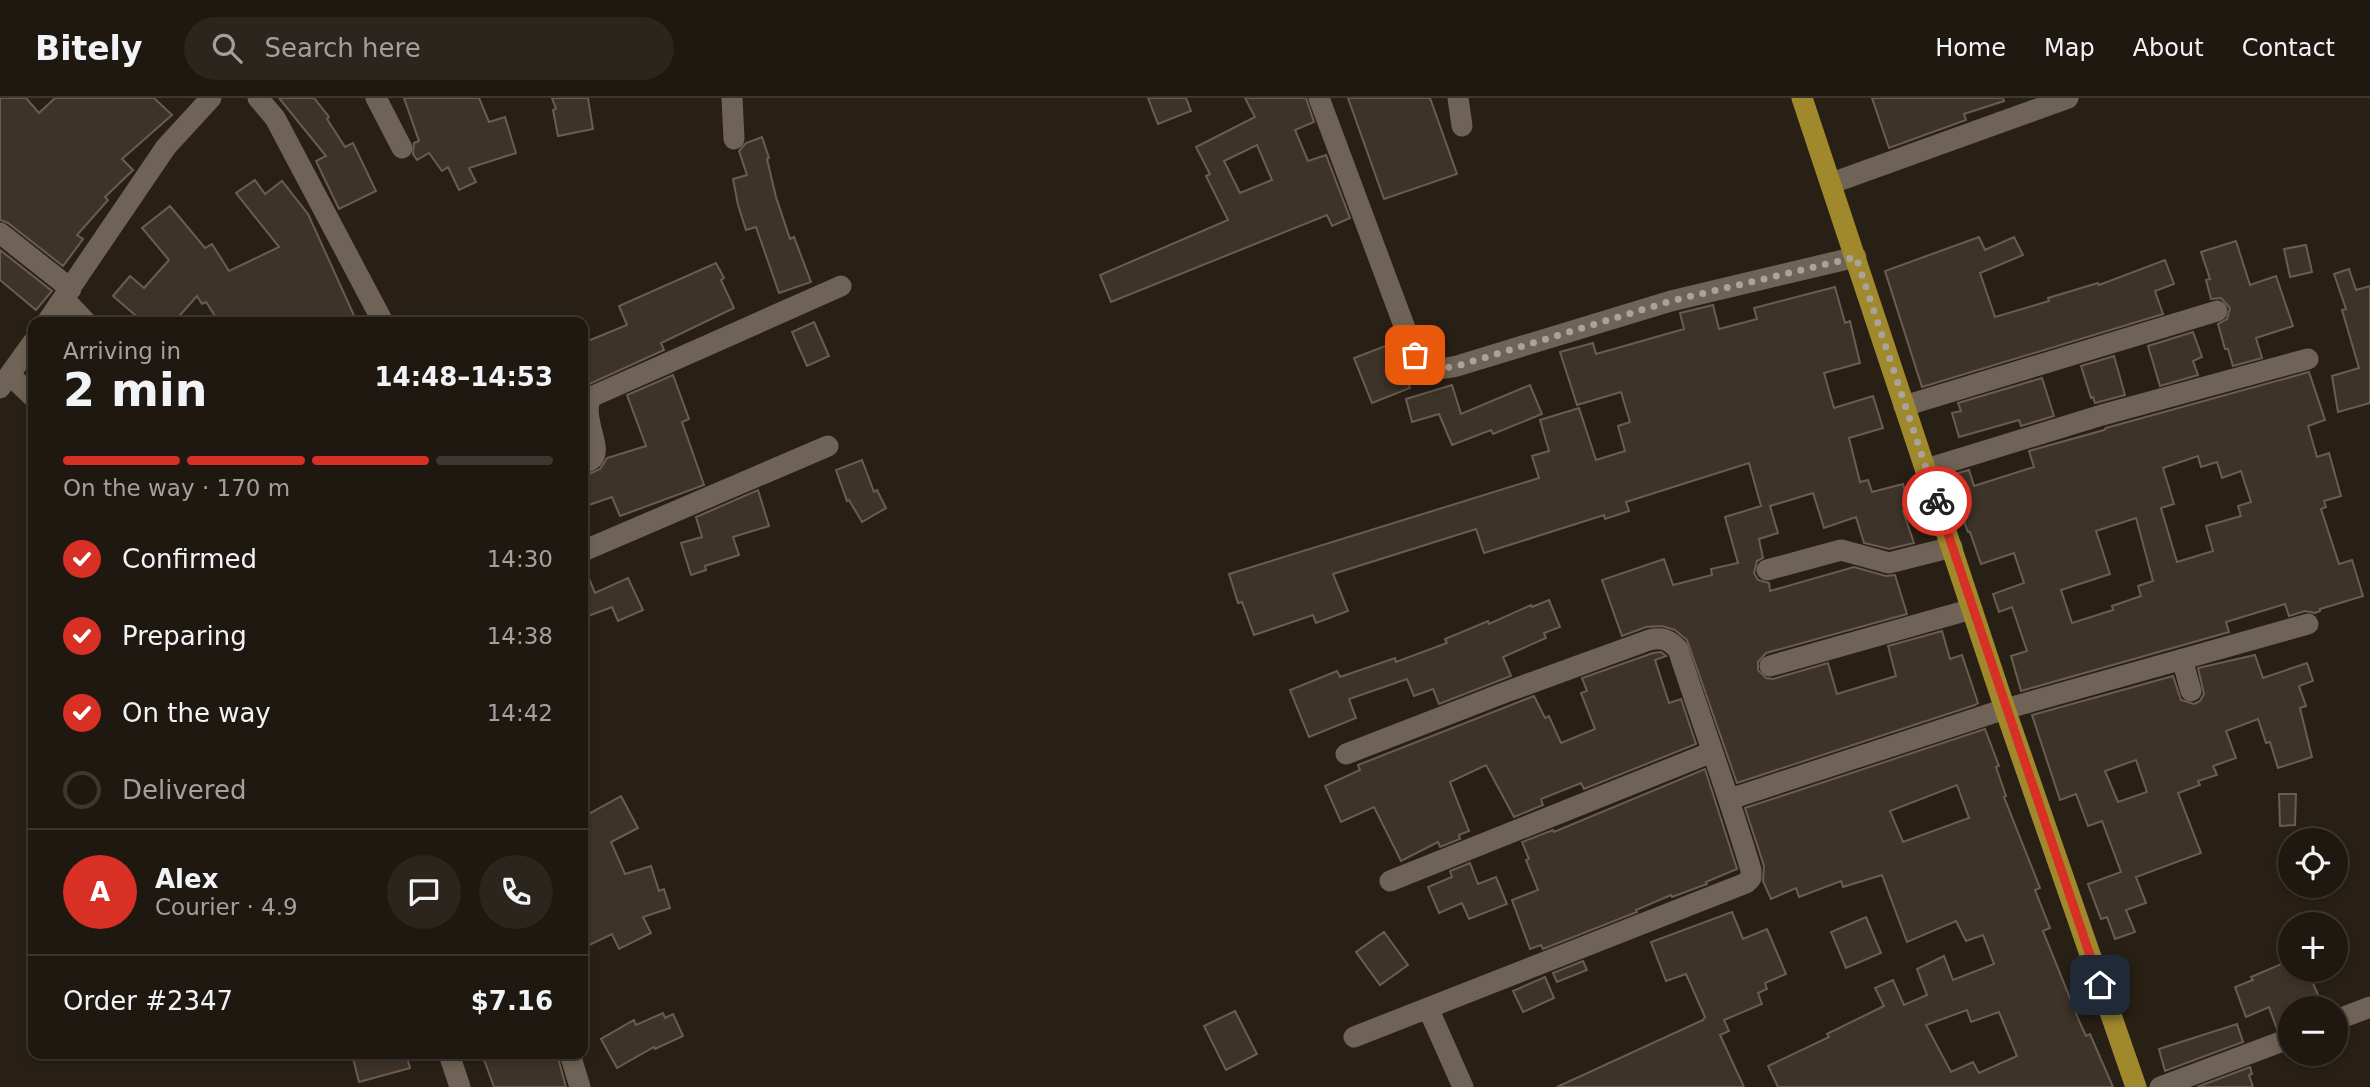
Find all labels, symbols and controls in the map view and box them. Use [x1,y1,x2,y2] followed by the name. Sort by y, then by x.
[184,17,674,80] search box
[35,29,142,68] text: Bitely
[208,29,246,67] icon: search
[264,33,421,63] text: Search here
[1935,34,2006,62] text: Home
[2044,34,2095,62] text: Map
[2133,34,2204,62] text: About
[2242,34,2335,62] text: Contact
[1385,325,1445,385] pin
[1396,336,1434,374] icon: bag
[63,338,181,364] text: Arriving in
[374,362,553,392] text: 14:48–14:53
[63,363,207,417] text: 2 min
[1902,466,1972,536] courier
[63,475,290,501] text: On the way · 170 m
[1918,482,1956,520] icon: bike
[63,540,101,578] icon: check
[122,544,257,574] text: Confirmed
[487,546,553,572] text: 14:30
[63,617,101,655] icon: check
[122,621,247,651] text: Preparing
[487,623,553,649] text: 14:38
[63,694,101,732] icon: check
[122,698,271,728] text: On the way
[487,700,553,726] text: 14:42
[122,775,246,805] text: Delivered
[2278,828,2348,1066] map controls
[2278,828,2348,898] button: locate
[387,855,461,929] button: chat
[479,855,553,929] button: phone
[155,864,218,894] text: Alex
[90,877,110,907] text: A
[155,894,298,920] text: Courier · 4.9
[2278,912,2348,982] button: +
[2070,955,2130,1015] pin
[2081,966,2119,1004] icon: home
[63,986,233,1016] text: Order #2347
[471,986,553,1016] text: $7.16
[2278,996,2348,1066] button: −

